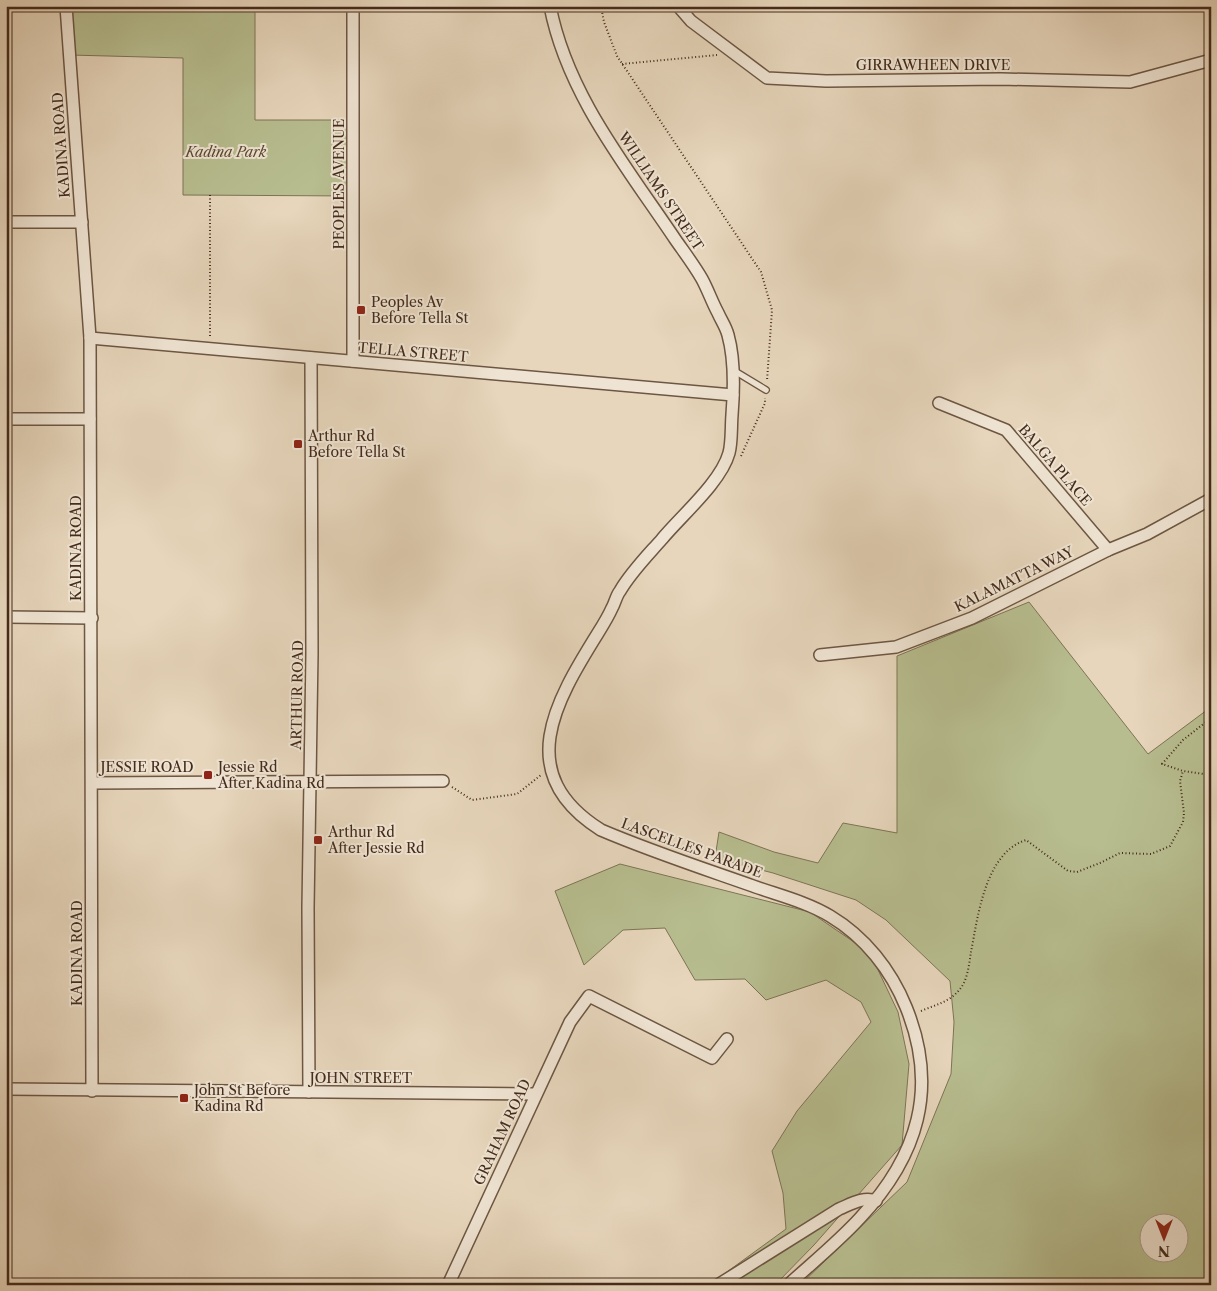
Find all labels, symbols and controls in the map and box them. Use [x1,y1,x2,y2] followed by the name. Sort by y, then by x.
[856,56,1010,74] street label: GIRRAWHEEN DRIVE
[48,92,74,198] street label: KADINA ROAD
[330,119,348,249] street label: PEOPLES AVENUE
[614,127,708,254] street label: WILLIAMS STREET
[185,143,267,161] park label: Kadina Park
[371,293,469,327] place label: Peoples Av Before Tella St
[355,304,367,316] marker: Peoples Av Before Tella St
[357,338,470,366] street label: TELLA STREET
[1015,420,1095,510] street label: BALGA PLACE
[307,427,406,461] place label: Arthur Rd Before Tella St
[292,438,304,450] marker: Arthur Rd Before Tella St
[67,495,85,601] street label: KADINA ROAD
[951,542,1078,616] street label: KALAMATTA WAY
[287,640,307,751] street label: ARTHUR ROAD
[98,758,194,776] street label: JESSIE ROAD
[216,758,325,792] place label: Jessie Rd After Kadina Rd
[202,769,214,781] marker: Jessie Rd After Kadina Rd
[619,814,765,882] street label: LASCELLES PARADE
[327,823,425,857] place label: Arthur Rd After Jessie Rd
[312,834,324,846] marker: Arthur Rd After Jessie Rd
[68,900,86,1006] street label: KADINA ROAD
[308,1069,413,1087] street label: JOHN STREET
[470,1076,534,1188] street label: GRAHAM ROAD
[192,1081,290,1115] place label: John St Before Kadina Rd
[178,1092,190,1104] marker: John St Before Kadina Rd
[1140,1214,1190,1264] north arrow
[1158,1242,1170,1260] text: N

